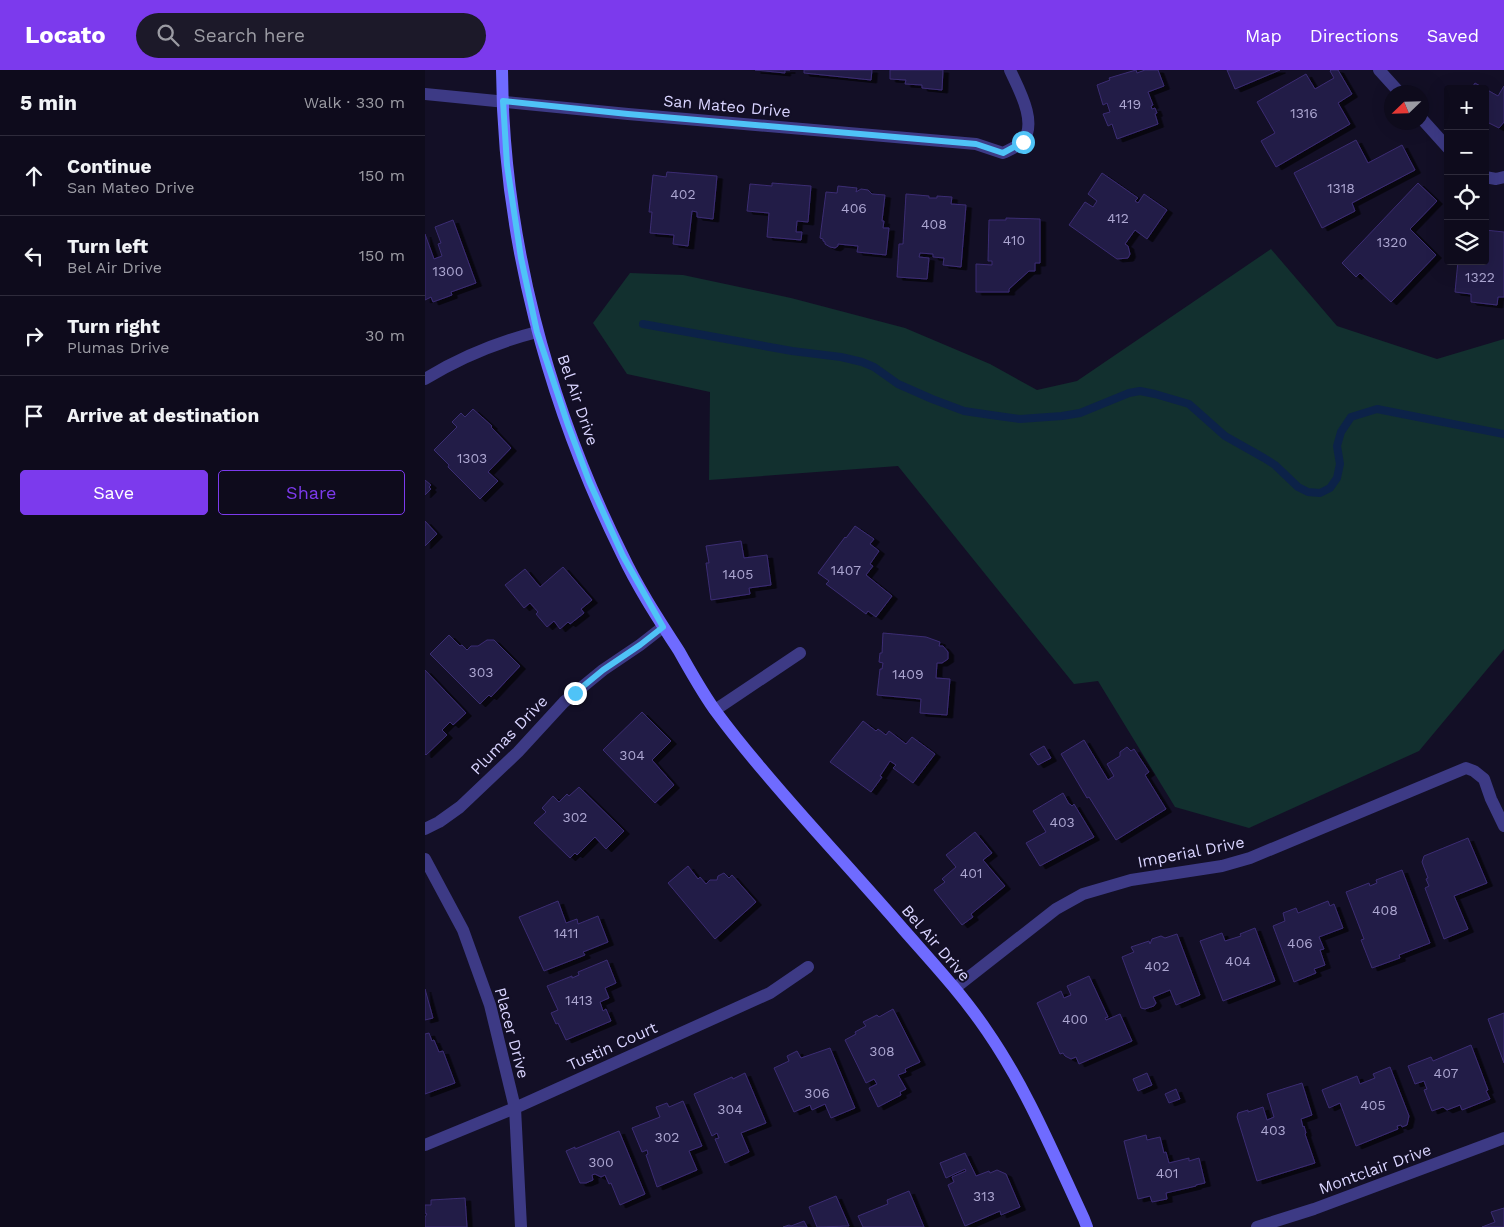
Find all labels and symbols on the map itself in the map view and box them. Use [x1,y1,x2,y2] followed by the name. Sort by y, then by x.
[1384,85,1429,130] north arrow
[663,91,791,121] street label: San Mateo Drive
[1119,96,1141,112] house number: 419
[1290,105,1318,121] house number: 1316
[1012,131,1035,154] route start
[1327,180,1355,196] house number: 1318
[670,186,696,202] house number: 402
[841,200,867,216] house number: 406
[1107,210,1129,226] house number: 412
[921,216,947,232] house number: 408
[1003,232,1025,248] house number: 410
[1377,234,1407,250] house number: 1320
[432,263,464,279] house number: 1300
[1465,269,1495,285] house number: 1322
[554,352,602,448] street label: Bel Air Drive
[457,450,487,466] house number: 1303
[831,562,861,578] house number: 1407
[723,566,753,582] house number: 1405
[469,664,493,680] house number: 303
[892,666,924,682] house number: 1409
[564,682,587,705] route end
[467,692,551,778] street label: Plumas Drive
[619,747,645,763] house number: 304
[562,809,588,825] house number: 302
[1049,814,1075,830] house number: 403
[1136,832,1246,872] street label: Imperial Drive
[960,865,982,881] house number: 401
[898,901,974,985] street label: Bel Air Drive
[1372,902,1398,918] house number: 408
[554,925,578,941] house number: 1411
[1287,935,1313,951] house number: 406
[1225,953,1251,969] house number: 404
[1144,958,1170,974] house number: 402
[491,985,533,1081] street label: Placer Drive
[565,992,593,1008] house number: 1413
[1062,1011,1088,1027] house number: 400
[564,1018,660,1074] street label: Tustin Court
[869,1043,895,1059] house number: 308
[1434,1065,1459,1081] house number: 407
[804,1085,830,1101] house number: 306
[1360,1097,1386,1113] house number: 405
[717,1101,743,1117] house number: 304
[1260,1122,1286,1138] house number: 403
[654,1129,680,1145] house number: 302
[1316,1140,1434,1198] street label: Montclair Drive
[588,1154,614,1170] house number: 300
[1156,1165,1178,1181] house number: 401
[973,1188,995,1204] house number: 313

